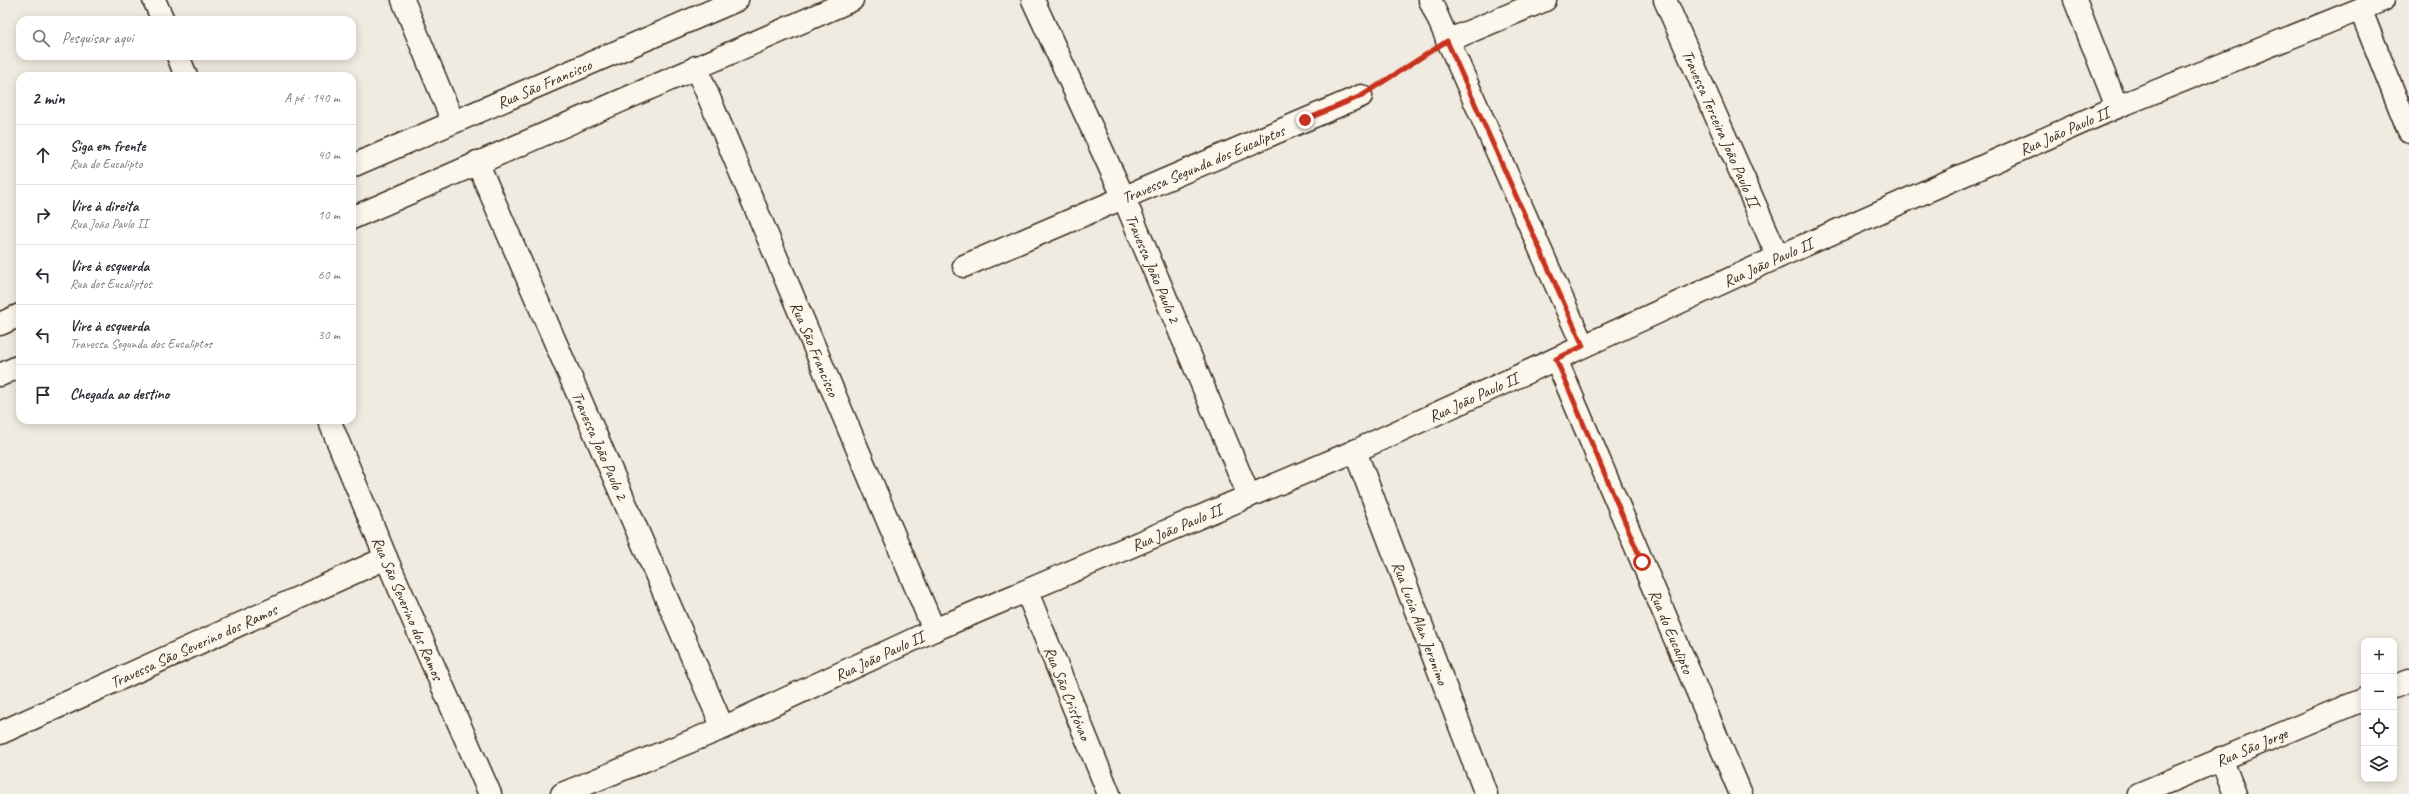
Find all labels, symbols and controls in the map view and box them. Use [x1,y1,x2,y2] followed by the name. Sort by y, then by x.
[16,16,356,60] search box
[30,27,52,49] icon: search
[62,29,133,48] text: Pesquisar aqui
[1677,47,1765,214] street label: Travessa Terceira João Paulo II
[494,54,596,113] street label: Rua São Francisco
[32,88,65,109] text: 2 min
[284,90,340,106] text: A pé · 140 m
[2016,101,2115,160] street label: Rua João Paulo II
[1296,111,1314,129] route end
[1119,120,1289,208] street label: Travessa Segunda dos Eucaliptos
[70,137,146,156] text: Siga em frente
[32,144,54,166] icon: ahead
[318,147,340,163] text: 40 m
[70,156,143,172] text: Rua do Eucalipto
[70,197,139,216] text: Vire à direita
[32,204,54,226] icon: right
[318,207,340,223] text: 10 m
[1121,211,1185,328] street label: Travessa João Paulo 2
[70,216,148,232] text: Rua João Paulo II
[1720,233,1819,292] street label: Rua João Paulo II
[70,257,149,276] text: Vire à esquerda
[32,264,54,286] icon: left
[318,267,340,283] text: 60 m
[70,276,152,292] text: Rua dos Eucaliptos
[785,299,844,401] street label: Rua São Francisco
[70,317,149,336] text: Vire à esquerda
[32,324,54,346] icon: left
[318,327,340,343] text: 30 m
[70,336,212,352] text: Travessa Segunda dos Eucaliptos
[1426,367,1524,427] street label: Rua João Paulo II
[32,384,54,406] icon: arrive
[70,385,169,404] text: Chegada ao destino
[567,389,632,505] street label: Travessa João Paulo 2
[1129,499,1228,556] street label: Rua João Paulo II
[367,534,448,685] street label: Rua São Severino dos Ramos
[1633,553,1651,571] route start
[1387,559,1453,689] street label: Rua Lucia Alan Jeronimo
[1644,587,1698,678] street label: Rua do Eucalipto
[107,599,281,693] street label: Travessa São Severino dos Ramos
[832,626,930,686] street label: Rua João Paulo II
[2361,638,2397,782] map controls
[2361,638,2397,674] button: +
[1039,644,1096,745] street label: Rua São Cristóvao
[2361,674,2397,710] button: −
[2361,710,2397,746] button: locate
[2213,723,2292,771] street label: Rua São Jorge
[2361,746,2397,782] button: layers

